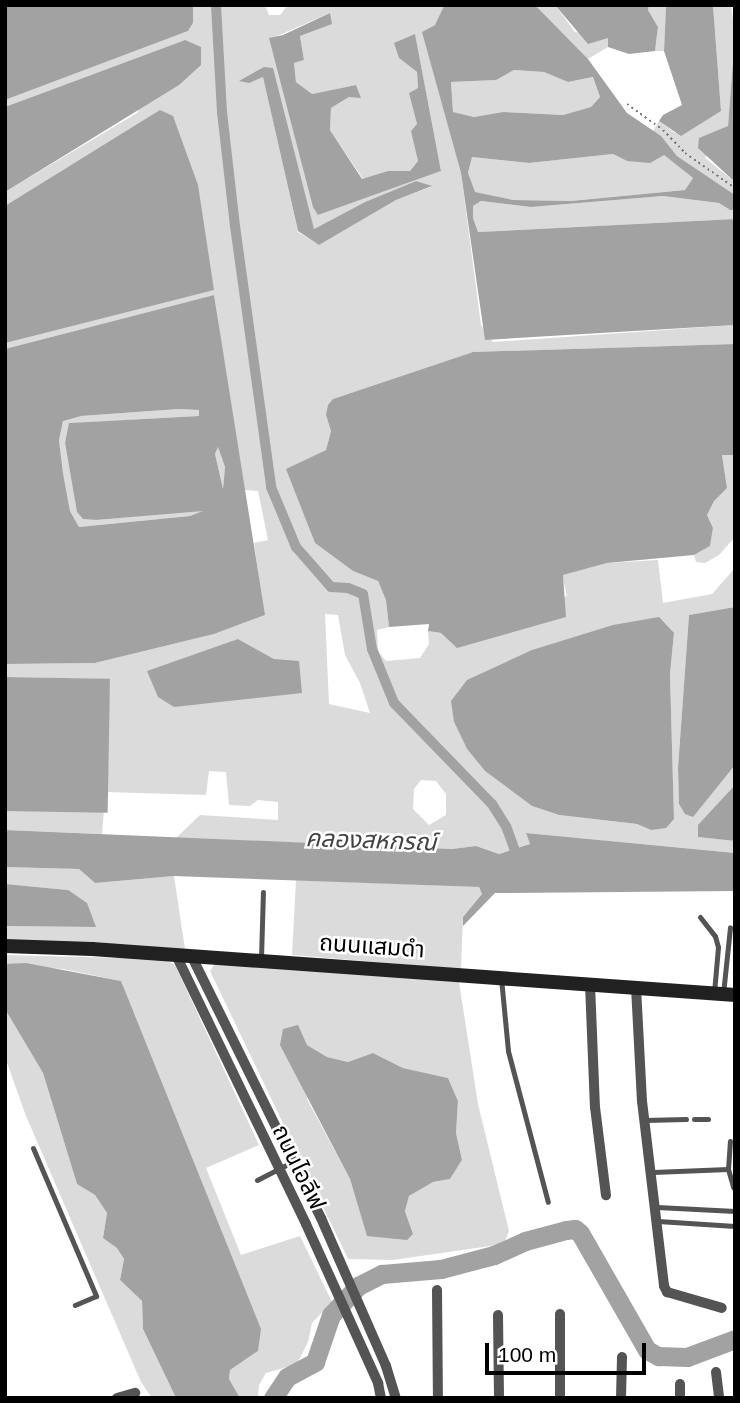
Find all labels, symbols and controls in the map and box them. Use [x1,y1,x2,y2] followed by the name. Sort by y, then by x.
[305,823,437,857] water label: คลองสหกรณ์
[318,929,426,963] street label: ถนนแสมดำ
[267,1120,331,1214] street label: ถนนไอลีฟ
[488,1330,649,1374] scale bar
[498,1343,556,1366] text: 100 m

